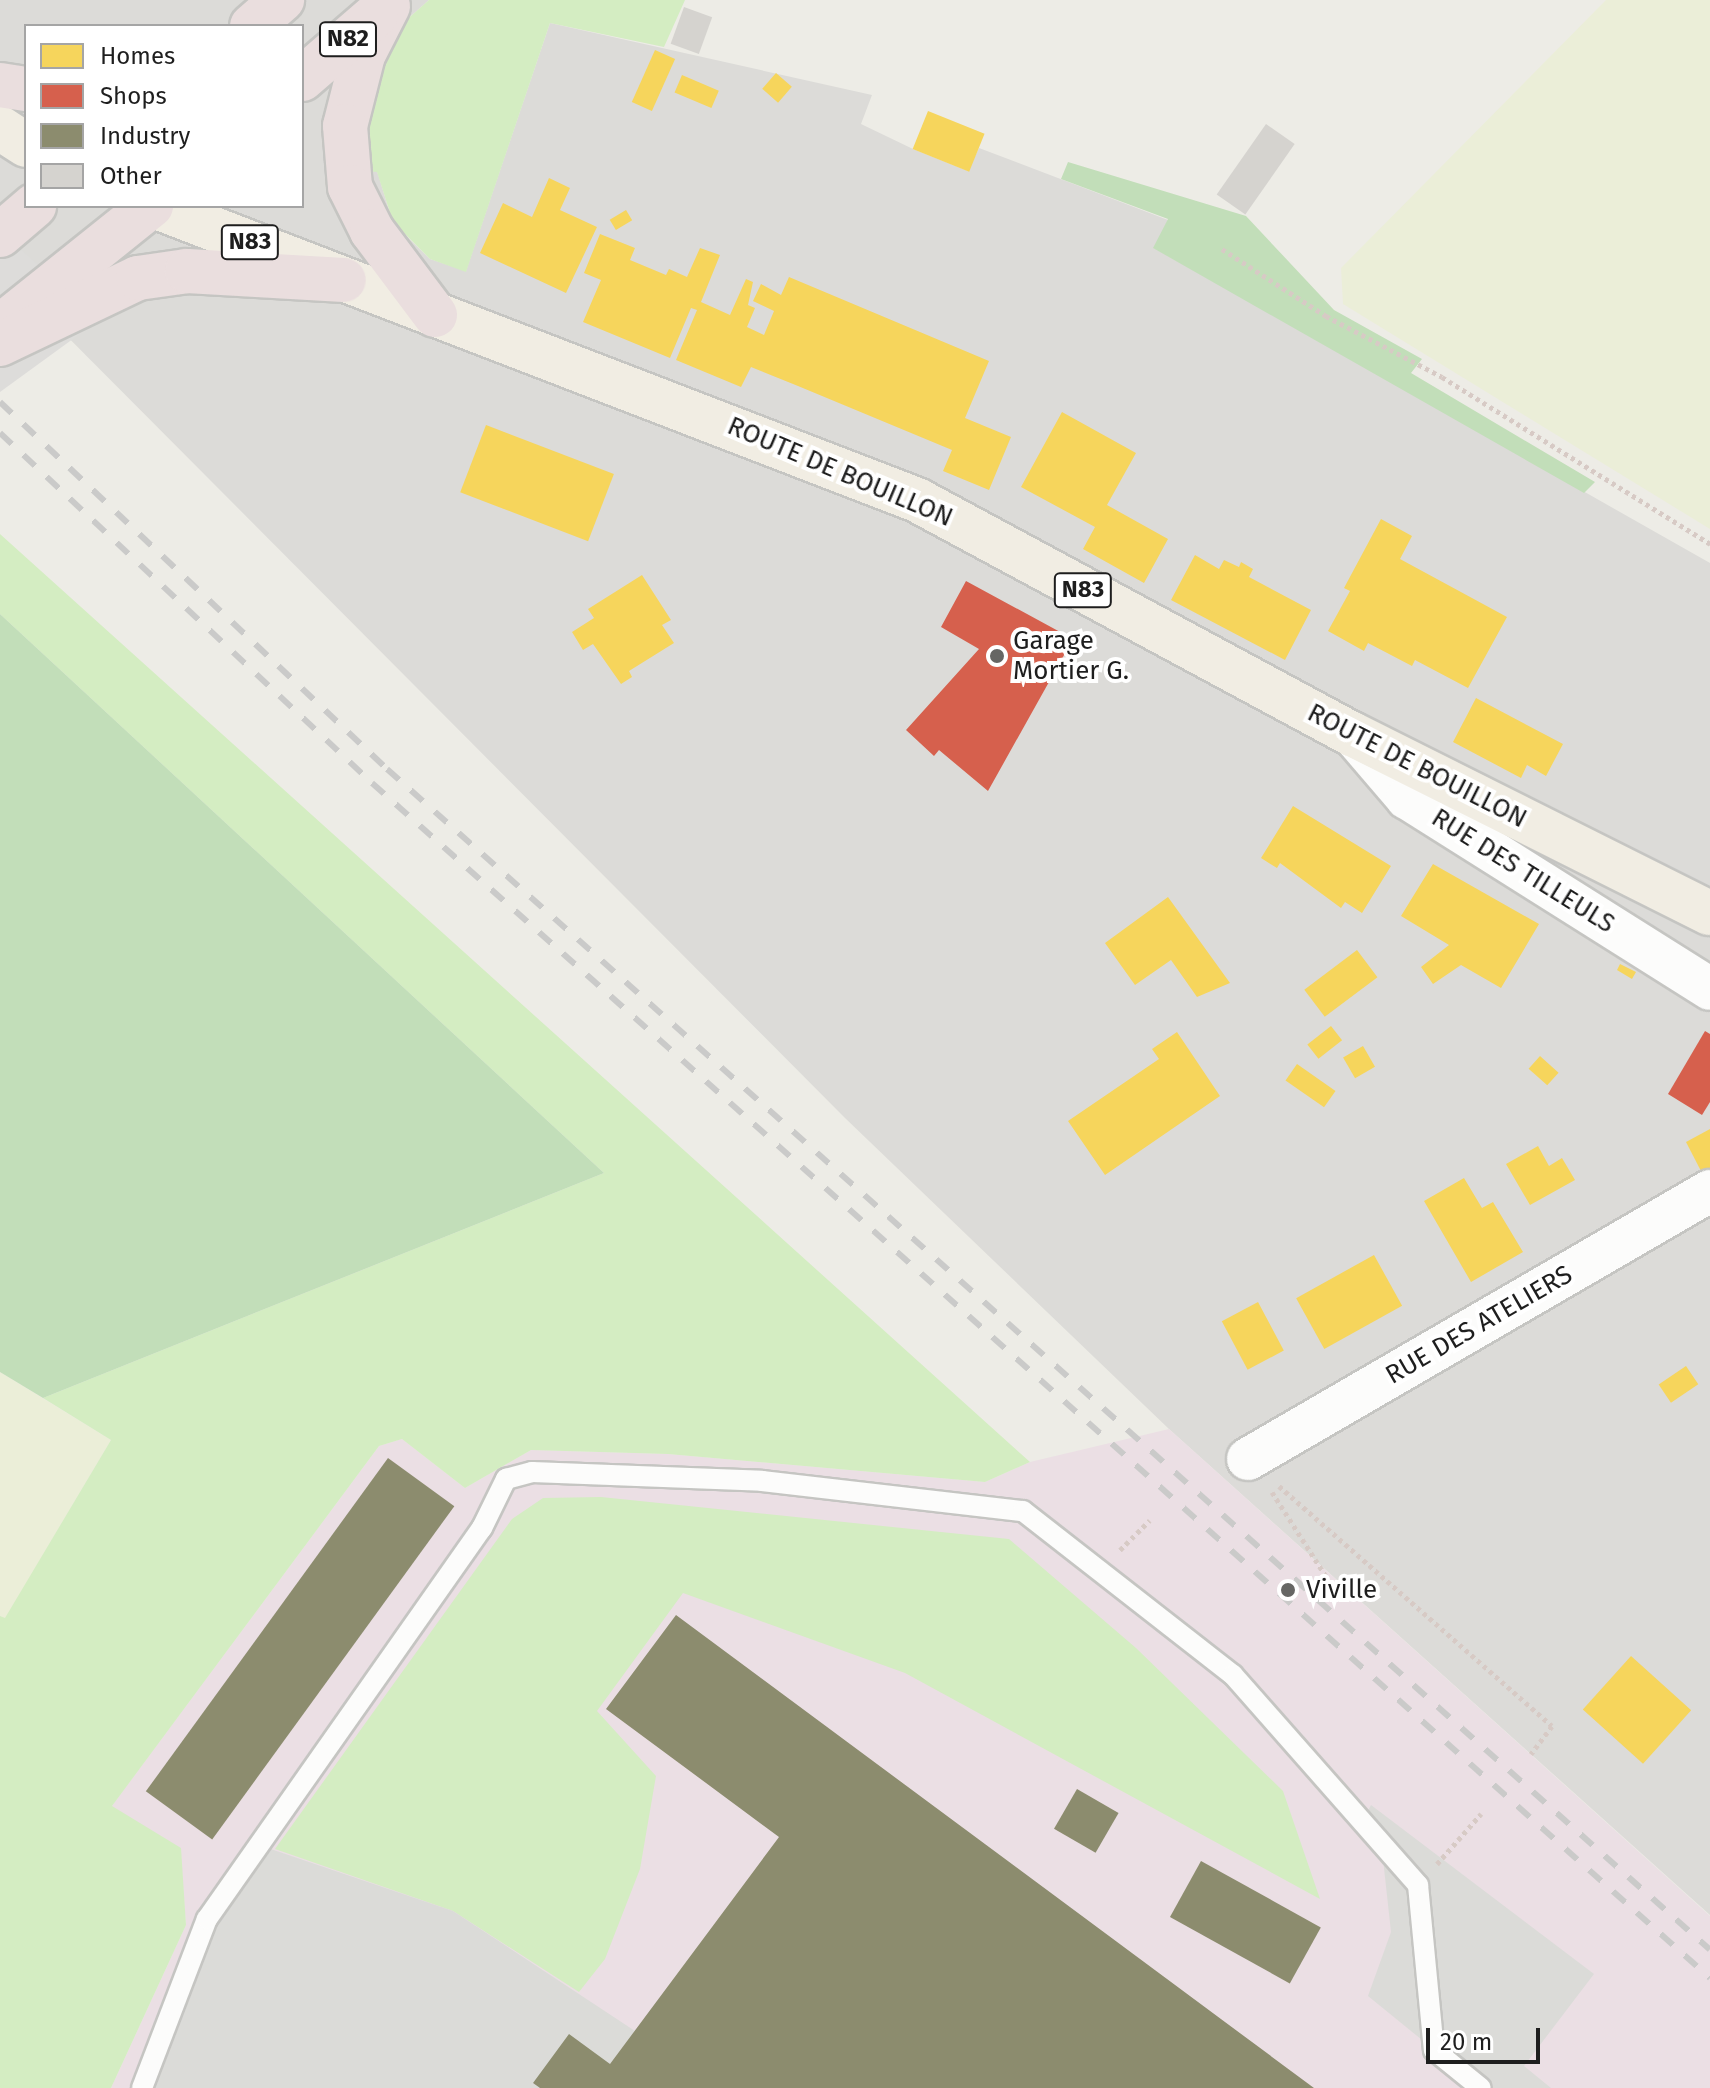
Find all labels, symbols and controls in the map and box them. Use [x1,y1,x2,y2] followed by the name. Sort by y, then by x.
[318,19,378,59] road number: N82
[24,24,304,208] legend
[100,42,175,70] text: Homes
[100,82,167,110] text: Shops
[100,122,190,150] text: Industry
[100,162,162,190] text: Other
[220,222,280,262] road number: N83
[723,410,957,534] street label: ROUTE DE BOUILLON
[1053,570,1113,610] road number: N83
[1013,625,1129,686] place label: Garage Mortier G.
[988,647,1006,665] marker: Garage Mortier G.
[1302,697,1532,835] street label: ROUTE DE BOUILLON
[1426,802,1620,940] street label: RUE DES TILLEULS
[1380,1259,1578,1391] street label: RUE DES ATELIERS
[1306,1574,1377,1606] place label: Viville
[1277,1579,1299,1601] marker: Viville
[1430,2012,1544,2062] scale bar
[1440,2028,1492,2056] text: 20 m

